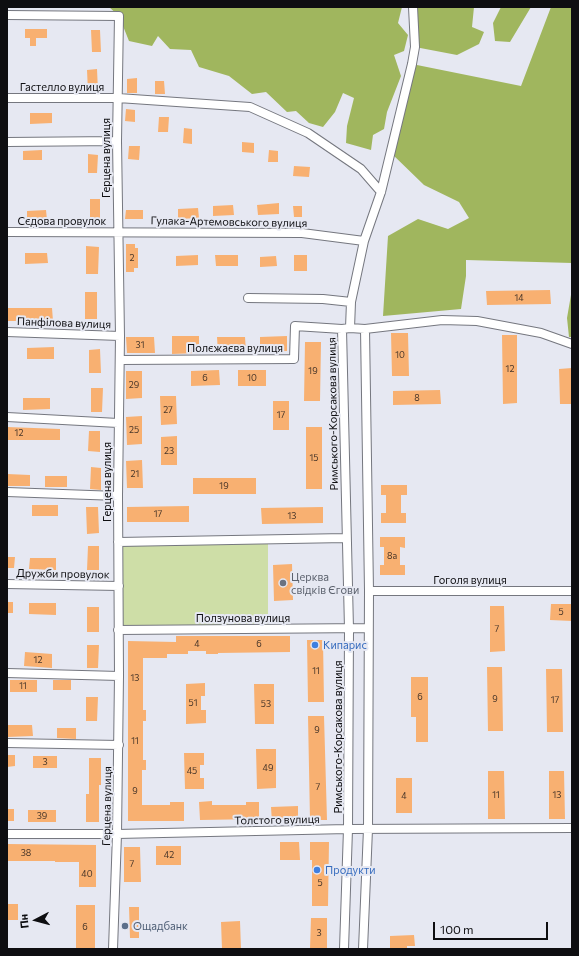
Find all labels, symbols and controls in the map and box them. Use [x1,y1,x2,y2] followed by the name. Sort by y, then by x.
[20,80,104,94] street label: Гастелло вулиця
[99,118,113,198] street label: Герцена вулиця
[18,214,106,228] street label: Сєдова провулок
[151,214,307,230] street label: Гулака-Артемовського вулиця
[130,253,134,263] house number: 2
[514,293,524,303] house number: 14
[17,315,111,331] street label: Панфілова вулиця
[325,337,341,491] street label: Римського-Корсакова вулиця
[136,340,144,350] house number: 31
[187,341,283,355] street label: Полєжаєва вулиця
[395,350,405,360] house number: 10
[506,364,514,374] house number: 12
[308,366,318,376] house number: 19
[202,373,208,383] house number: 6
[247,373,257,383] house number: 10
[129,380,139,390] house number: 29
[414,393,420,403] house number: 8
[163,405,173,415] house number: 27
[277,410,285,420] house number: 17
[129,425,139,435] house number: 25
[15,428,23,438] house number: 12
[100,442,114,522] street label: Герцена вулиця
[164,446,174,456] house number: 23
[309,453,319,463] house number: 15
[131,469,139,479] house number: 21
[219,481,229,491] house number: 19
[154,509,162,519] house number: 17
[288,511,296,521] house number: 13
[387,551,397,561] house number: 8а
[16,567,110,581] street label: Дружби провулок
[291,570,359,596] place label: Церква свідків Єгови
[433,573,507,587] street label: Гоголя вулиця
[278,578,288,588] marker: Церква свідків Єгови
[558,607,564,617] house number: 5
[196,611,290,625] street label: Ползунова вулиця
[495,624,499,634] house number: 7
[323,638,367,652] place label: Кипарис
[194,639,200,649] house number: 4
[256,639,262,649] house number: 6
[310,640,320,650] marker: Кипарис
[34,655,42,665] house number: 12
[331,660,345,814] street label: Римського-Корсакова вулиця
[312,666,320,676] house number: 11
[131,673,139,683] house number: 13
[19,681,27,691] house number: 11
[417,692,423,702] house number: 6
[492,694,498,704] house number: 9
[551,695,559,705] house number: 17
[188,698,198,708] house number: 51
[261,699,271,709] house number: 53
[314,725,320,735] house number: 9
[131,736,139,746] house number: 11
[42,757,48,767] house number: 3
[263,763,273,773] house number: 49
[100,766,114,846] street label: Герцена вулиця
[187,766,197,776] house number: 45
[316,782,320,792] house number: 7
[132,786,138,796] house number: 9
[492,790,500,800] house number: 11
[553,790,561,800] house number: 13
[401,791,407,801] house number: 4
[37,811,47,821] house number: 39
[234,813,320,827] street label: Толстого вулиця
[21,848,31,858] house number: 38
[164,850,174,860] house number: 42
[130,859,134,869] house number: 7
[325,863,376,877] place label: Продукти
[312,865,322,875] marker: Продукти
[81,869,93,879] house number: 40
[317,878,323,888] house number: 5
[16,900,56,940] north arrow
[16,913,31,929] text: Пн
[435,914,550,940] scale bar
[133,919,188,933] place label: Ощадбанк
[120,921,130,931] marker: Ощадбанк
[82,922,88,932] house number: 6
[440,922,474,936] text: 100 m
[316,928,322,938] house number: 3

